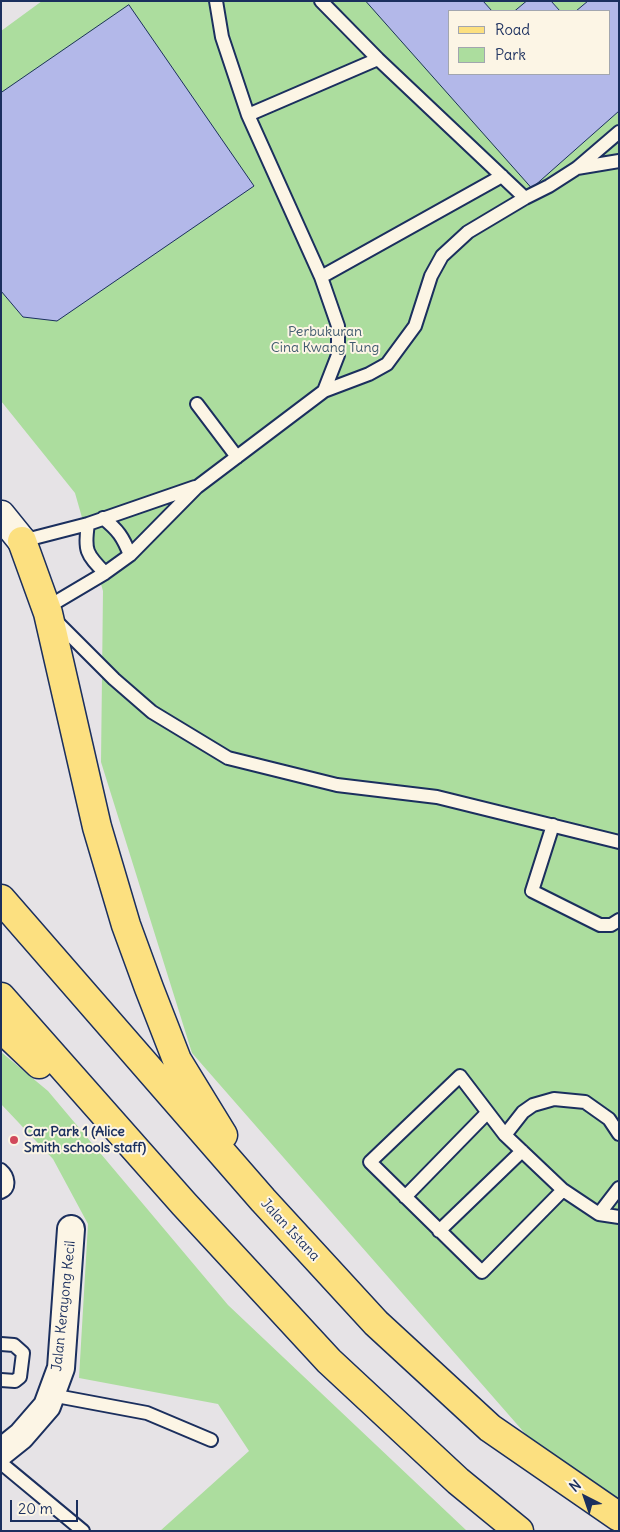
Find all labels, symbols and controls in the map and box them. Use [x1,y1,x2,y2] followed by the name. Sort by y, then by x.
[448,10,610,75] legend
[495,20,530,39] text: Road
[495,45,526,64] text: Park
[271,324,379,357] park label: Perbukuran Cina Kwang Tung
[24,1124,146,1156] place label: Car Park 1 (Alice Smith schools staff)
[8,1134,20,1146] marker: Car Park 1 (Alice Smith schools staff)
[257,1195,323,1265] street label: Jalan Istana
[49,1240,79,1372] street label: Jalan Kerayong Kecil
[560,1472,610,1522] north arrow
[566,1476,585,1496] text: N
[12,1490,80,1522] scale bar
[18,1499,53,1518] text: 20 m

